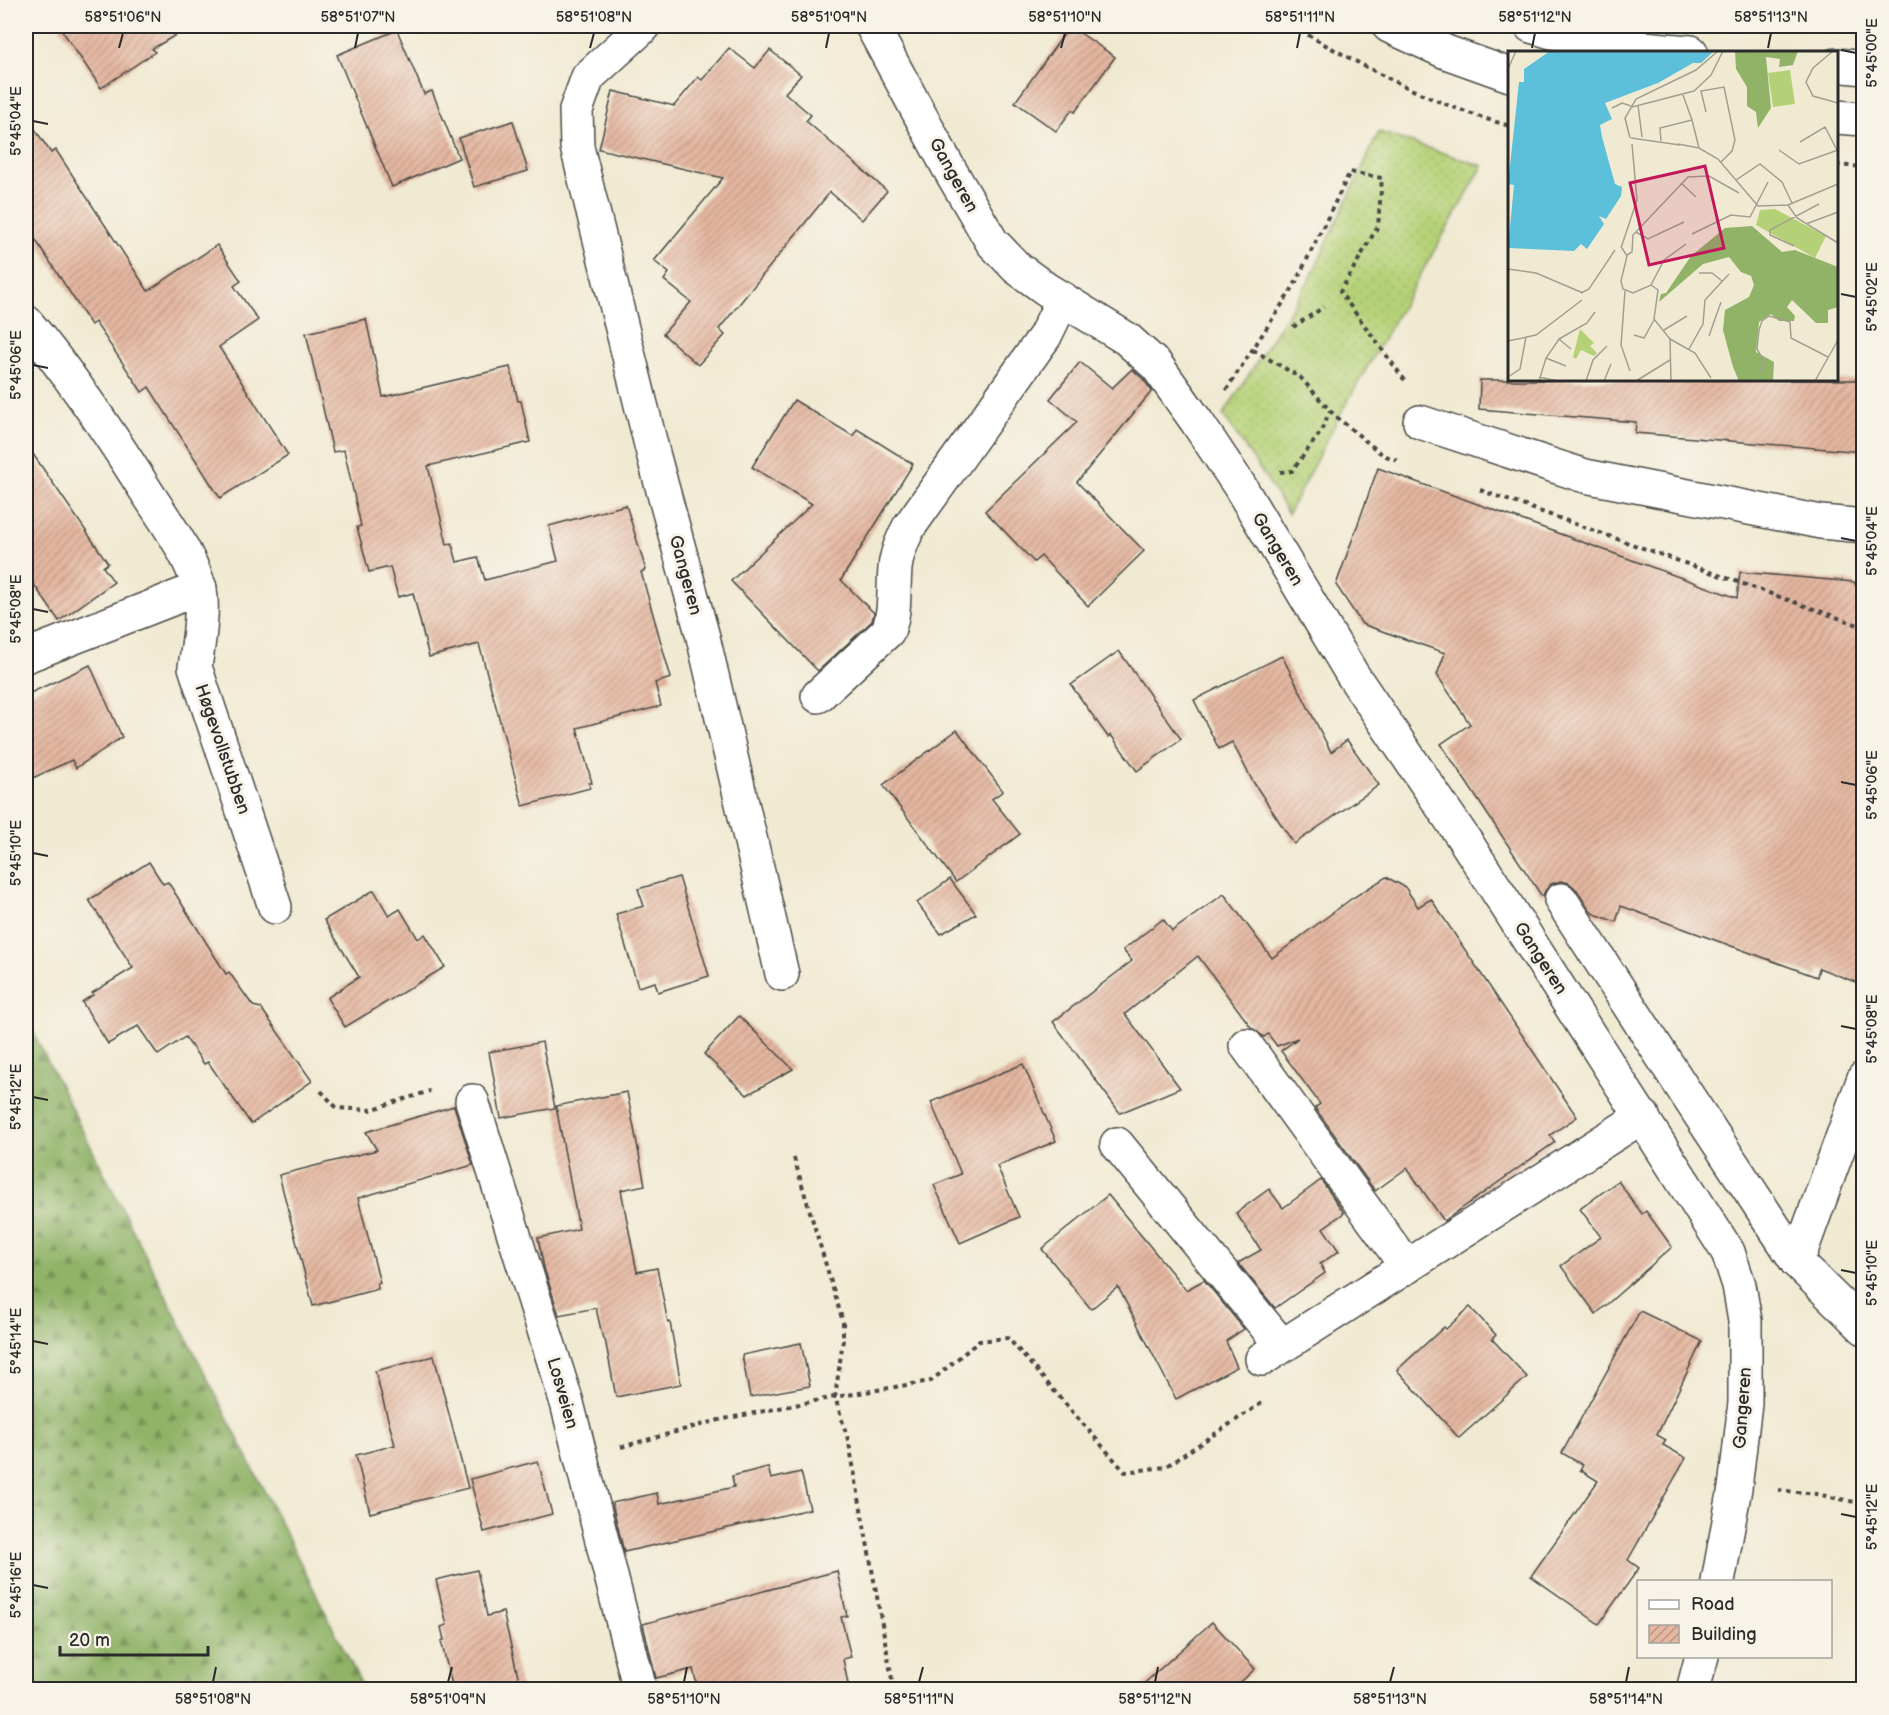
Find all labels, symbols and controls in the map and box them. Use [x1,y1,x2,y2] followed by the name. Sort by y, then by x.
[85,8,161,27] text: 58°51'06"N
[320,8,396,27] text: 58°51'07"N
[556,8,632,27] text: 58°51'08"N
[791,8,867,27] text: 58°51'09"N
[1028,8,1102,27] text: 58°51'10"N
[1265,8,1335,27] text: 58°51'11"N
[1498,8,1572,27] text: 58°51'12"N
[1734,8,1808,27] text: 58°51'13"N
[1863,18,1882,88] text: 5°45'00"E
[1508,51,1838,381] inset map
[7,86,26,156] text: 5°45'04"E
[925,134,983,216] street label: Gangeren
[1863,262,1882,332] text: 5°45'02"E
[7,330,26,400] text: 5°45'06"E
[1863,506,1882,576] text: 5°45'04"E
[1247,509,1308,590] street label: Gangeren
[665,533,706,617] street label: Gangeren
[7,574,26,644] text: 5°45'08"E
[190,681,255,817] street label: Høgevollstubben
[1863,750,1882,820] text: 5°45'06"E
[7,820,26,886] text: 5°45'10"E
[1509,918,1572,998] street label: Gangeren
[1863,994,1882,1064] text: 5°45'08"E
[7,1064,26,1130] text: 5°45'12"E
[1863,1240,1882,1306] text: 5°45'10"E
[7,1307,26,1374] text: 5°45'14"E
[542,1355,583,1431] street label: Losveien
[1729,1366,1756,1450] street label: Gangeren
[1863,1484,1882,1550] text: 5°45'12"E
[7,1551,26,1618] text: 5°45'16"E
[1637,1580,1832,1658] legend
[1691,1594,1735,1615] text: Road
[60,1619,208,1657] scale bar
[1691,1624,1757,1645] text: Building
[69,1630,110,1651] text: 20 m
[175,1690,251,1709] text: 58°51'08"N
[410,1690,486,1709] text: 58°51'09"N
[647,1690,721,1709] text: 58°51'10"N
[884,1690,954,1709] text: 58°51'11"N
[1118,1690,1192,1709] text: 58°51'12"N
[1353,1690,1427,1709] text: 58°51'13"N
[1589,1690,1663,1709] text: 58°51'14"N

